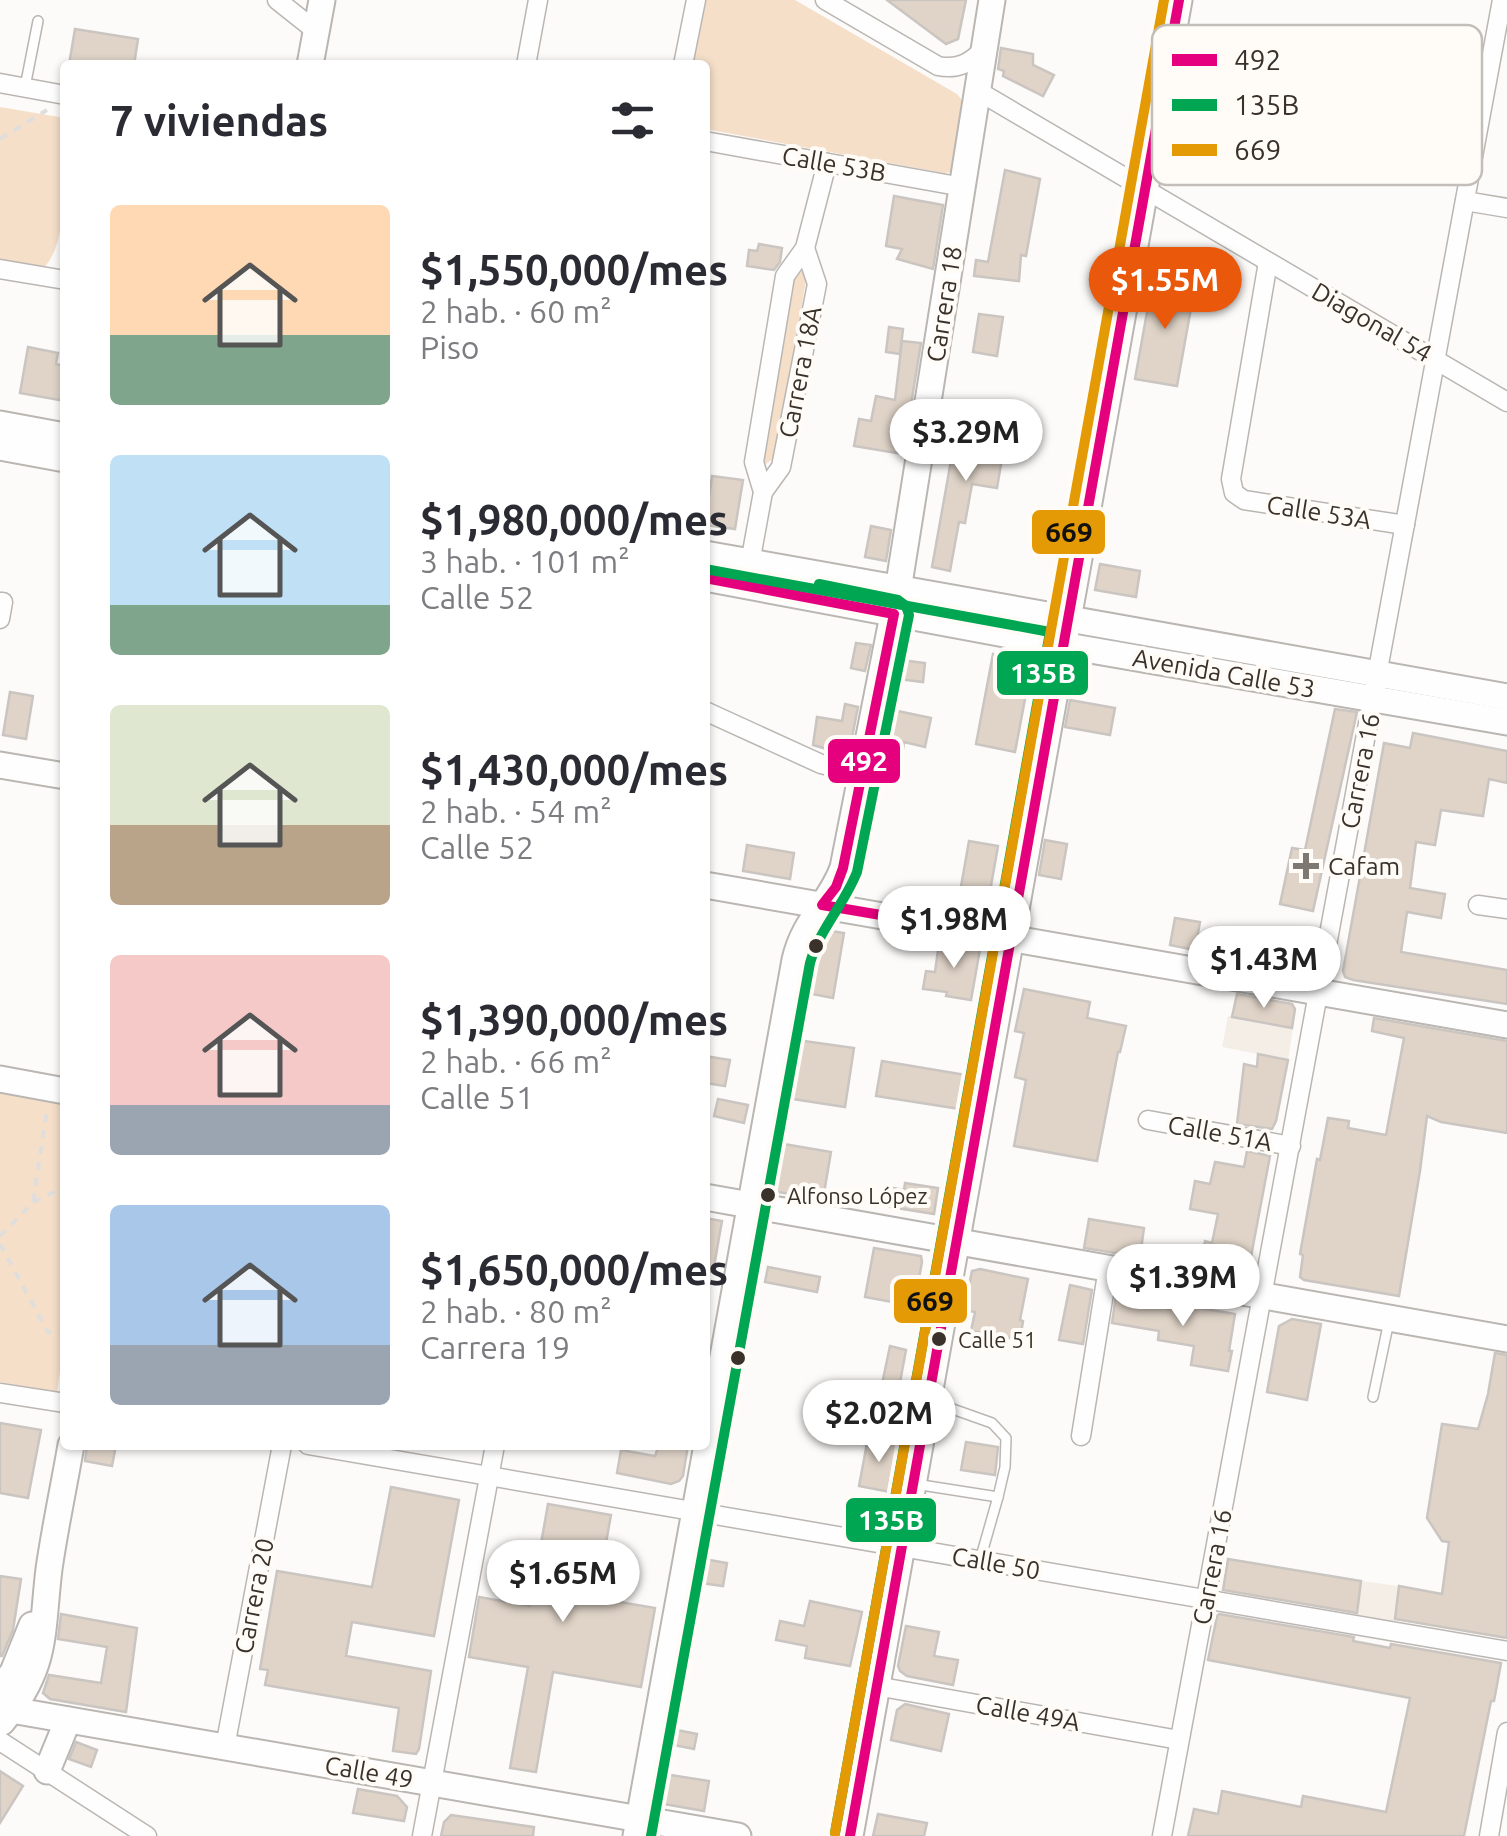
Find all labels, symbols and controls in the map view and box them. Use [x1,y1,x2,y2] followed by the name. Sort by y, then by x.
[1152,25,1482,185] legend
[1234,44,1281,75] text: 492
[1234,89,1299,120] text: 135B
[605,93,660,148] icon: filters
[110,97,328,144] text: 7 viviendas
[1234,134,1281,165] text: 669
[780,141,888,187] street label: Calle 53B
[921,244,967,364] street label: Carrera 18
[190,245,310,365] icon: home
[420,246,728,293] text: $1,550,000/mes
[1084,247,1246,332] pin: $1.55M
[1111,261,1219,297] text: $1.55M
[1307,277,1437,367] street label: Diagonal 54
[420,293,612,329] text: 2 hab. · 60 m²
[774,304,826,440] street label: Carrera 18A
[420,329,480,365] text: Piso
[885,399,1047,484] pin: $3.29M
[912,413,1020,449] text: $3.29M
[1265,490,1373,534] street label: Calle 53A
[190,495,310,615] icon: home
[420,496,728,543] text: $1,980,000/mes
[1030,508,1107,556] line badge: 669
[1045,516,1093,547] text: 669
[420,543,630,579] text: 3 hab. · 101 m²
[420,579,534,615] text: Calle 52
[1131,643,1317,703] street label: Avenida Calle 53
[995,649,1090,697] line badge: 135B
[1010,657,1076,688] text: 135B
[1335,711,1385,831] street label: Carrera 16
[826,737,902,785] line badge: 492
[190,745,310,865] icon: home
[840,745,888,776] text: 492
[420,746,728,793] text: $1,430,000/mes
[420,793,612,829] text: 2 hab. · 54 m²
[420,829,534,865] text: Calle 52
[1328,852,1400,880] place label: Cafam
[1293,853,1319,879] marker: Cafam
[873,886,1035,971] pin: $1.98M
[900,900,1008,936] text: $1.98M
[1183,926,1345,1011] pin: $1.43M
[806,936,826,956] unlabelled marker
[1210,940,1318,976] text: $1.43M
[190,995,310,1115] icon: home
[420,996,728,1043] text: $1,390,000/mes
[420,1043,612,1079] text: 2 hab. · 66 m²
[420,1079,534,1115] text: Calle 51
[1166,1110,1274,1156] street label: Calle 51A
[787,1183,928,1208] place label: Alfonso López
[758,1185,778,1205] marker: Alfonso López
[1102,1244,1264,1329] pin: $1.39M
[190,1245,310,1365] icon: home
[420,1246,728,1293] text: $1,650,000/mes
[1129,1258,1237,1294] text: $1.39M
[892,1277,969,1325] line badge: 669
[906,1285,954,1316] text: 669
[420,1293,612,1329] text: 2 hab. · 80 m²
[958,1327,1036,1352] place label: Calle 51
[420,1329,570,1365] text: Carrera 19
[929,1329,949,1349] marker: Calle 51
[728,1348,748,1368] unlabelled marker
[798,1380,960,1465] pin: $2.02M
[825,1394,933,1430] text: $2.02M
[844,1496,938,1544] line badge: 135B
[858,1504,924,1535] text: 135B
[1187,1507,1237,1627] street label: Carrera 16
[229,1536,279,1656] street label: Carrera 20
[482,1540,644,1625] pin: $1.65M
[950,1541,1042,1585] street label: Calle 50
[509,1554,617,1590] text: $1.65M
[974,1690,1082,1736] street label: Calle 49A
[323,1750,415,1794] street label: Calle 49

